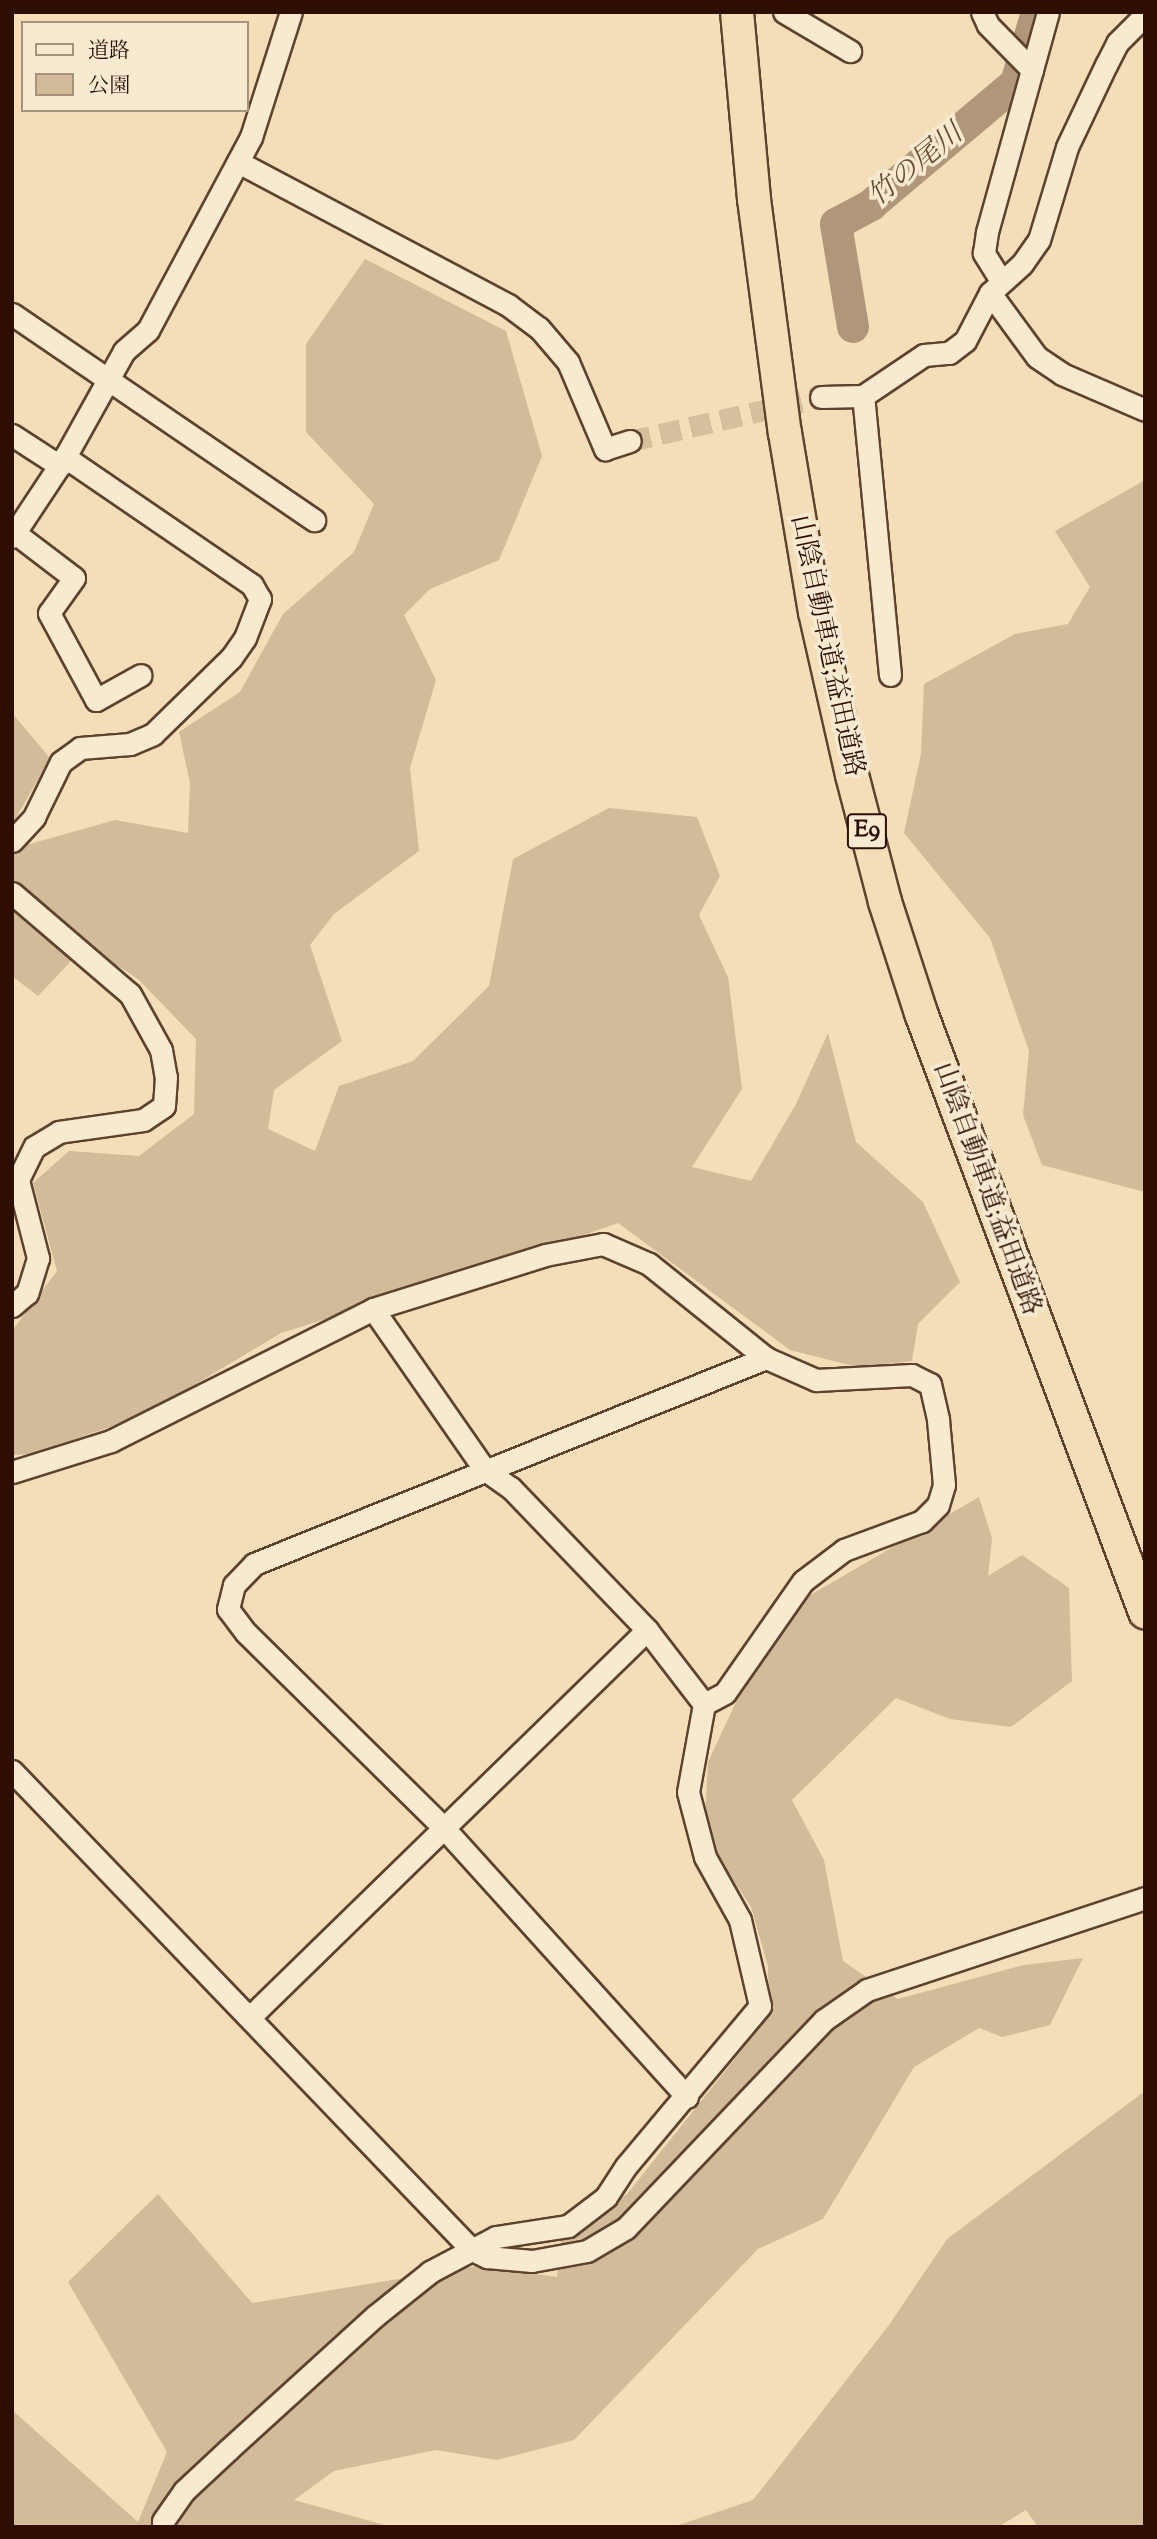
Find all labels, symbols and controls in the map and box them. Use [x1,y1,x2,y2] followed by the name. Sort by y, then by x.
[21,21,248,112] legend
[88,37,130,67] text: 道路
[88,72,130,102] text: 公園
[862,118,970,214] water label: 竹の尾川
[783,512,869,780] street label: 山陰自動車道;益田道路
[846,810,888,852] road number: E9
[926,1058,1046,1320] street label: 山陰自動車道;益田道路

